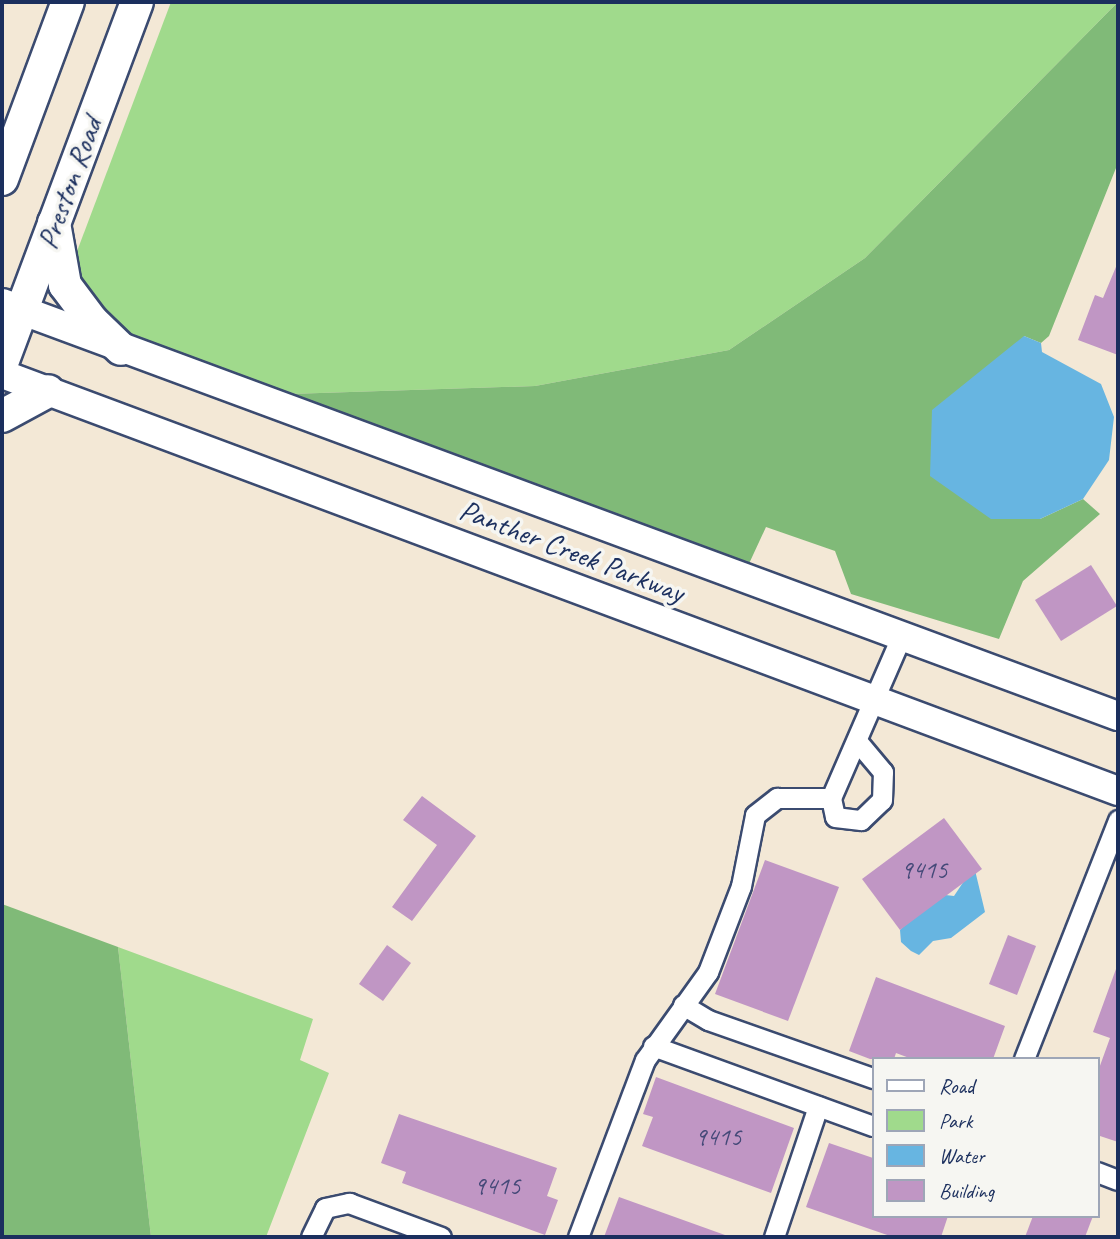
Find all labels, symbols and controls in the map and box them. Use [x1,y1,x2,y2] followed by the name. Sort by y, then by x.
[29,113,109,253] street label: Preston Road
[454,491,690,611] street label: Panther Creek Parkway
[901,854,947,886] house number: 9415
[872,1057,1099,1218] legend
[939,1073,974,1099] text: Road
[939,1108,972,1134] text: Park
[695,1121,741,1153] house number: 9415
[939,1143,985,1169] text: Water
[474,1170,520,1202] house number: 9415
[939,1178,994,1204] text: Building

